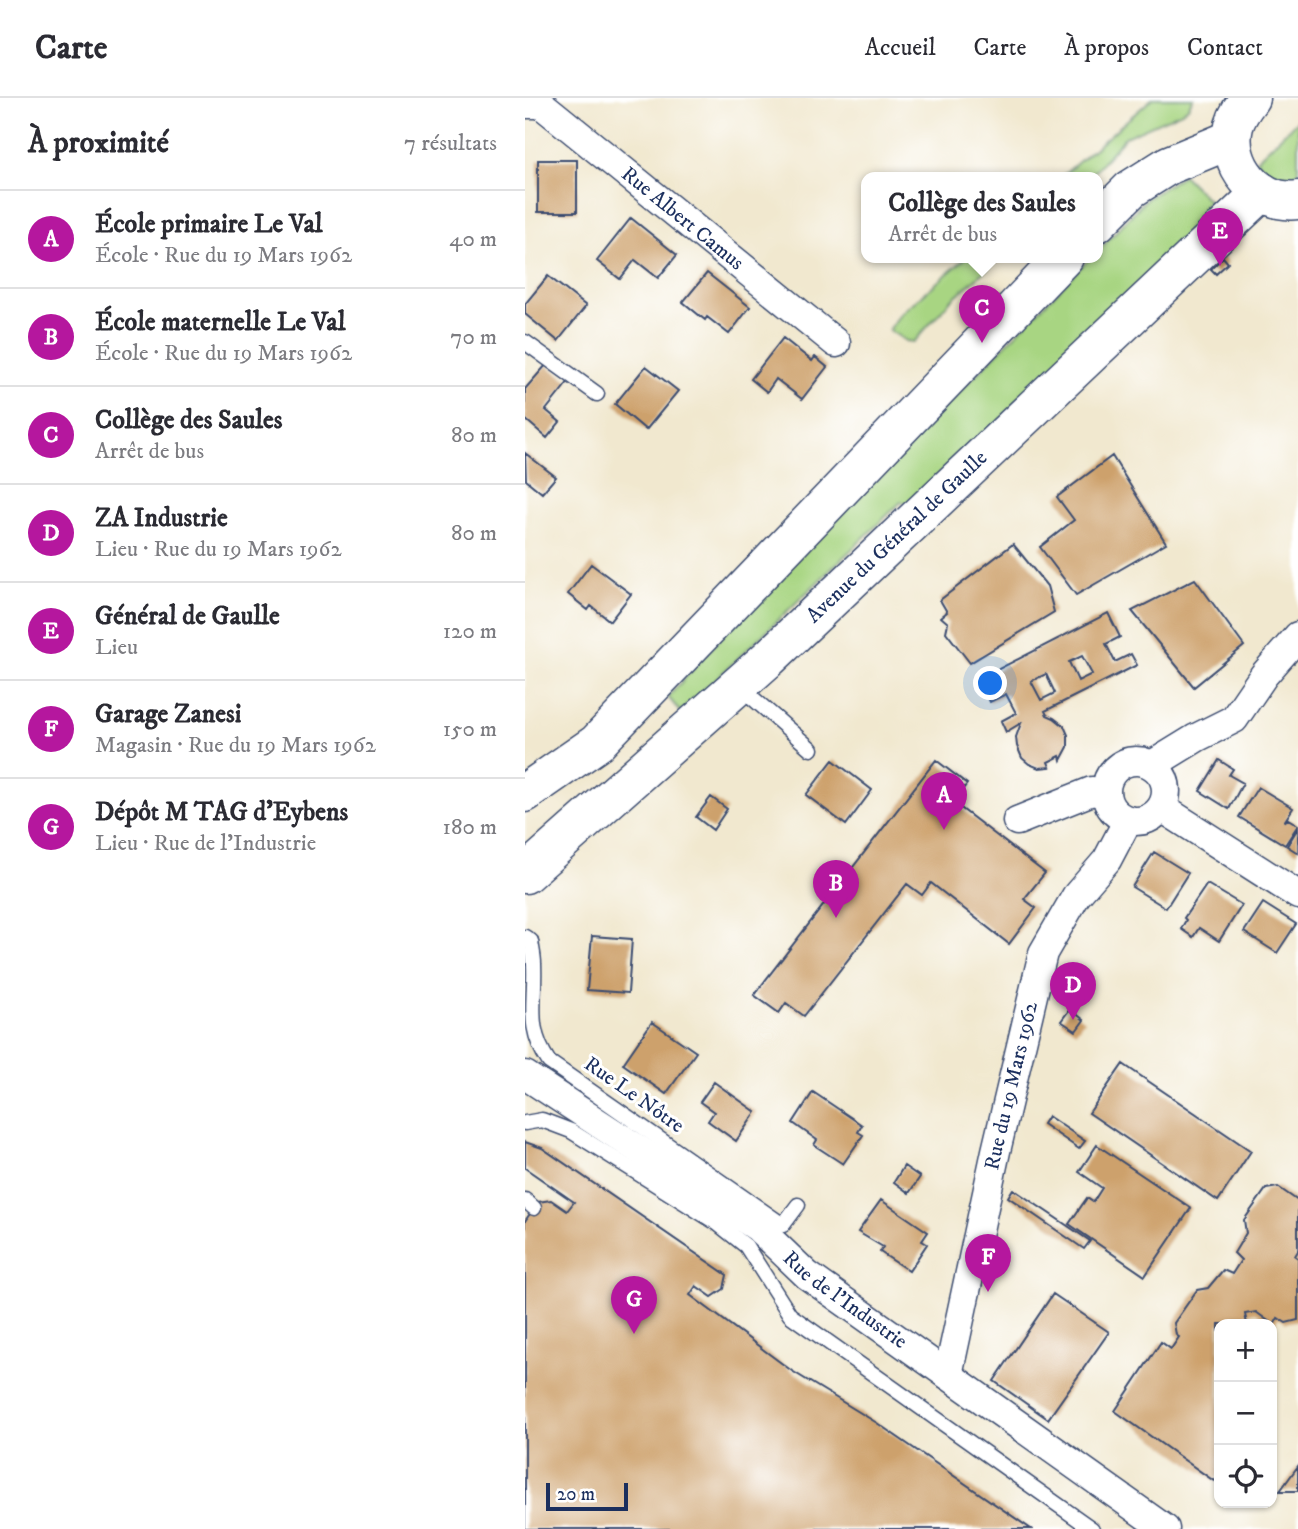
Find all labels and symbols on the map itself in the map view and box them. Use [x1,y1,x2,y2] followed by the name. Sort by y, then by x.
[616,161,749,276] street label: Rue Albert Camus
[1197,208,1243,266] pin: E
[959,285,1005,343] pin: C
[801,445,993,629] street label: Avenue du Général de Gaulle
[973,666,1007,700] your location
[921,772,967,830] pin: A
[813,860,859,918] pin: B
[1050,962,1096,1020] pin: D
[979,999,1044,1172] street label: Rue du 19 Mars 1962
[579,1051,689,1139] street label: Rue Le Nôtre
[965,1234,1011,1292] pin: F
[777,1246,912,1355] street label: Rue de l'Industrie
[611,1276,657,1334] pin: G
[546,1480,628,1512] scale bar

